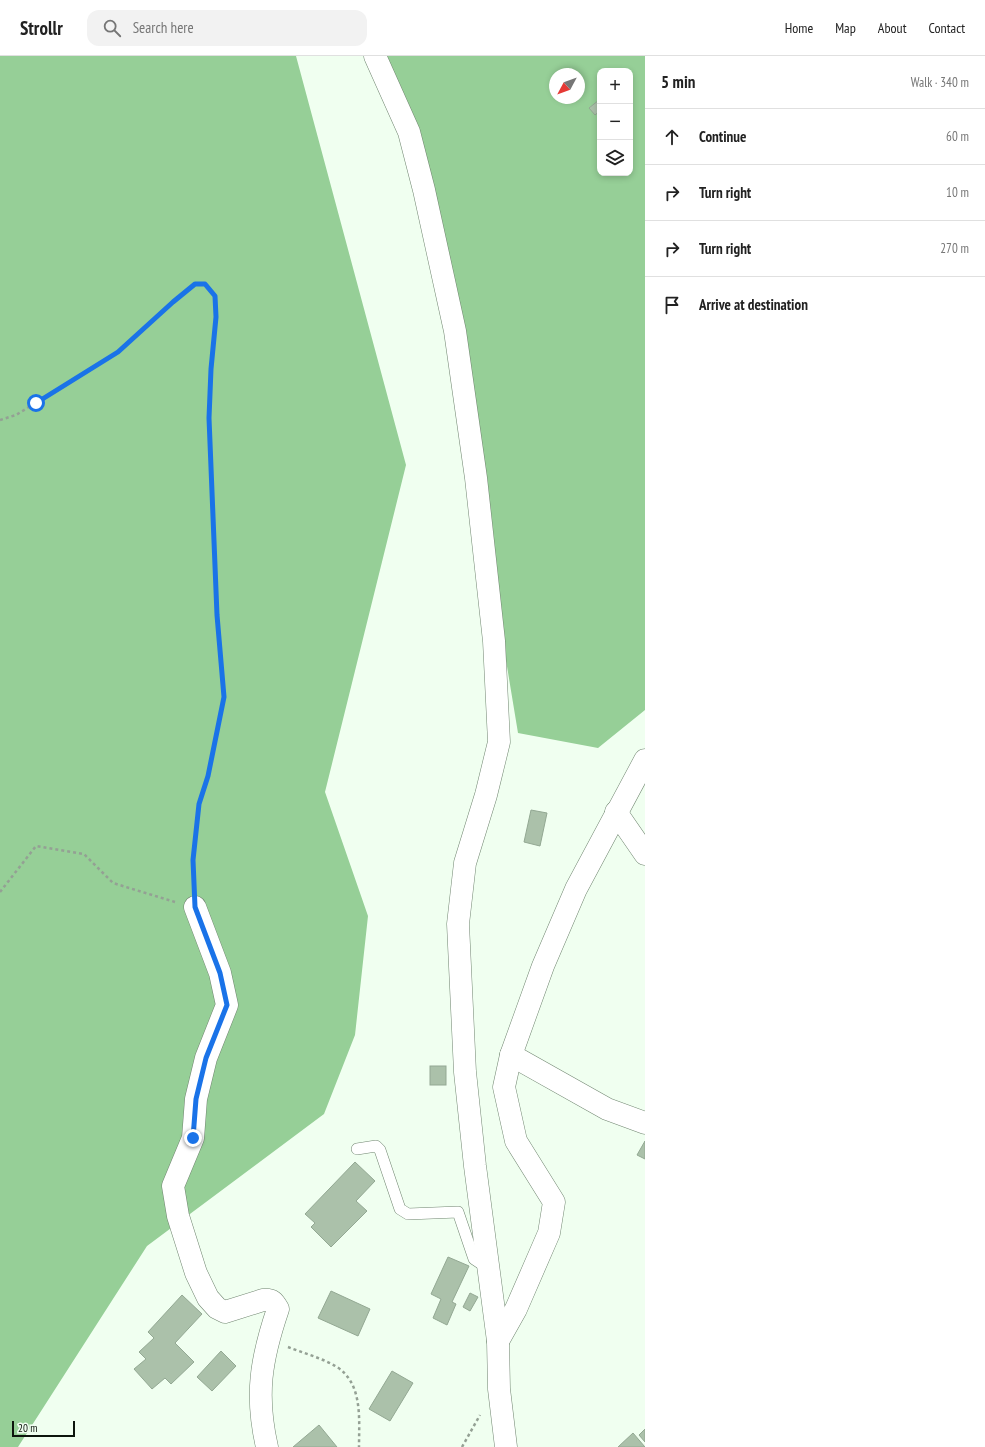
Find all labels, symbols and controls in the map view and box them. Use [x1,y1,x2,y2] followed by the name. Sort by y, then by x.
[87,10,367,46] search box
[20,16,63,40] text: Strollr
[101,17,123,39] icon: search
[133,18,194,37] text: Search here
[785,19,813,37] text: Home
[835,19,856,37] text: Map
[878,19,907,37] text: About
[929,19,965,37] text: Contact
[549,68,585,104] north arrow
[597,68,633,176] map controls
[597,68,633,104] button: +
[661,71,695,93] text: 5 min
[911,74,969,91] text: Walk · 340 m
[597,104,633,140] button: −
[661,126,683,148] icon: ahead
[699,127,746,146] text: Continue
[946,128,969,145] text: 60 m
[597,140,633,176] button: layers
[661,182,683,204] icon: right
[699,183,751,202] text: Turn right
[946,184,969,201] text: 10 m
[661,238,683,260] icon: right
[699,239,751,258] text: Turn right
[940,240,969,257] text: 270 m
[661,294,683,316] icon: arrive
[699,295,808,314] text: Arrive at destination
[27,394,45,412] route start
[184,1129,202,1147] route end
[12,1419,75,1438] scale bar
[18,1421,37,1435] text: 20 m

